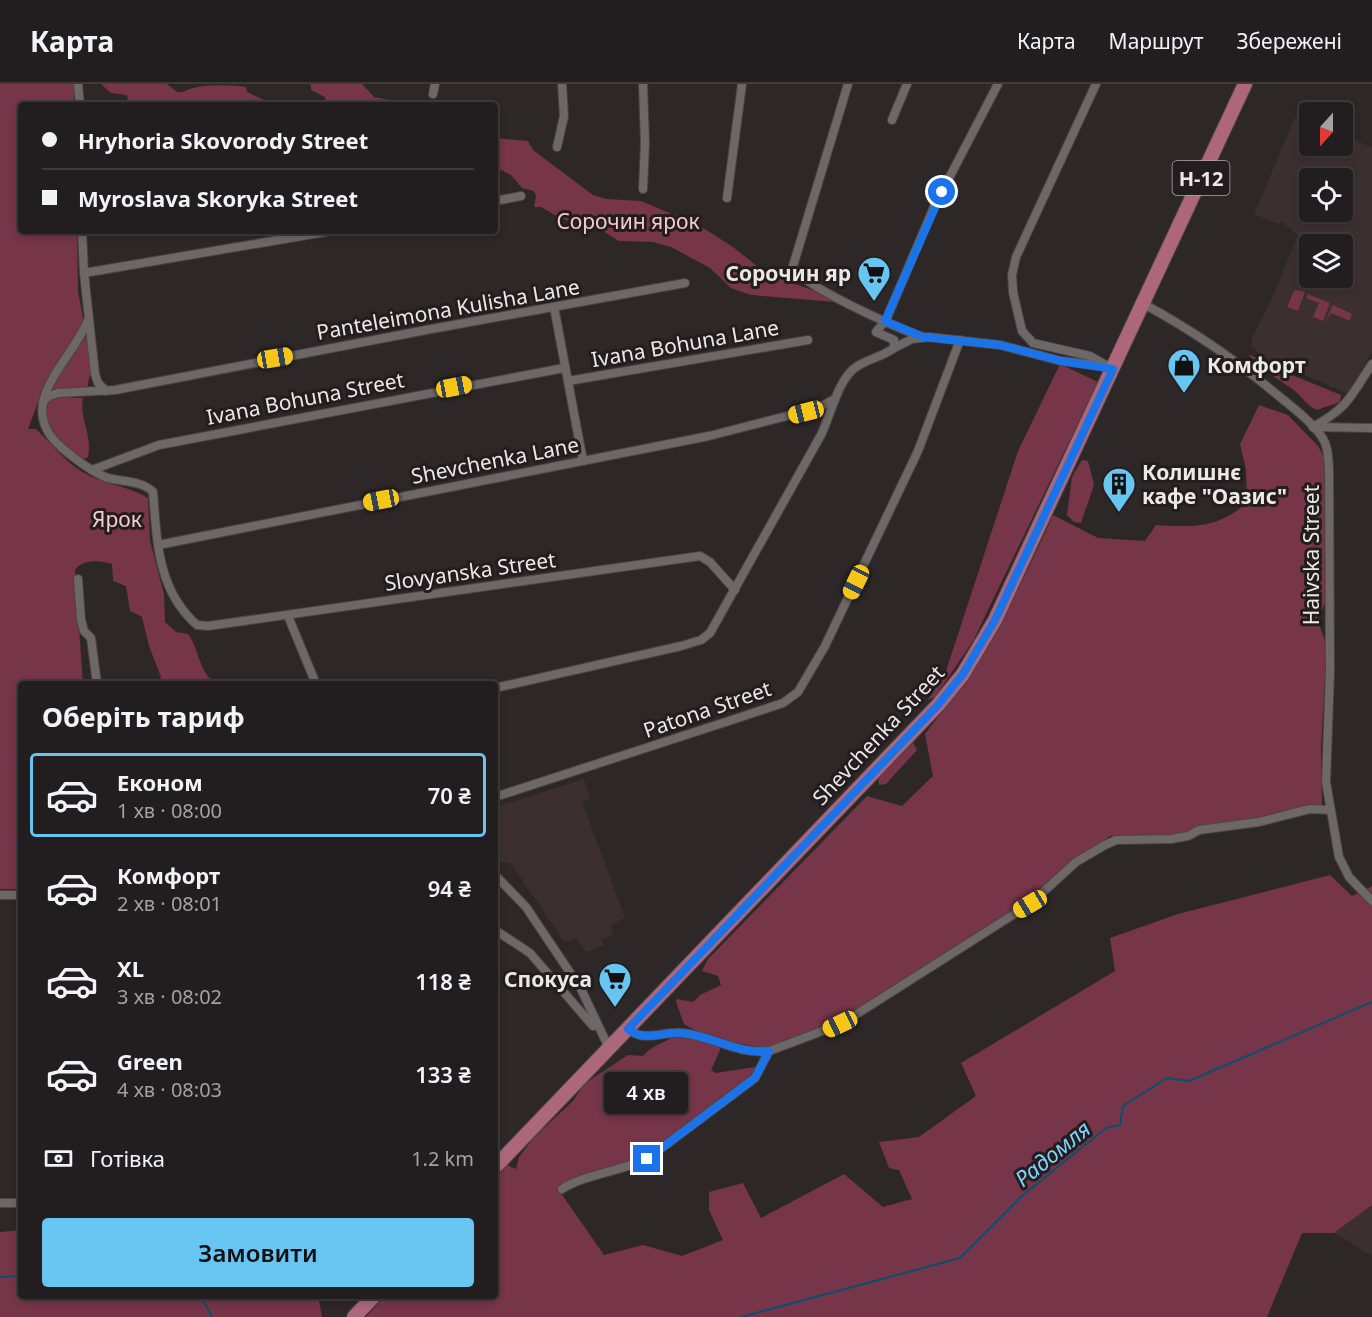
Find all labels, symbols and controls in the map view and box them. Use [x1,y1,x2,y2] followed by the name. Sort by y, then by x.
[30,22,114,60] text: Карта
[1017,27,1076,55] text: Карта
[1109,27,1203,55] text: Маршрут
[1236,27,1342,55] text: Збережені
[1299,102,1353,156] north arrow
[1299,102,1353,288] map controls
[78,125,368,155] text: Hryhoria Skovorody Street
[1172,161,1230,195] road number: Н-12
[1299,168,1353,222] button: locate
[928,178,955,205] route start
[78,183,358,213] text: Myroslava Skoryka Street
[556,207,700,235] park label: Сорочин ярок
[1299,234,1353,288] button: layers
[856,255,892,302] supermarket icon: Сорочин яр
[725,259,851,287] place label: Сорочин яр
[314,272,582,346] street label: Panteleimona Kulisha Lane
[589,313,781,373] street label: Ivana Bohuna Lane
[256,346,294,370] car
[1166,347,1202,394] shop icon: Комфорт
[1207,351,1306,379] place label: Комфорт
[204,365,407,431] street label: Ivana Bohuna Street
[435,375,473,399] car
[786,399,826,425] car
[409,430,581,490] street label: Shevchenka Lane
[1142,458,1287,510] place label: Колишнє кафе "Оазис"
[1101,466,1137,513] building icon: Колишнє кафе "Оазис"
[1297,484,1325,625] street label: Haivska Street
[362,488,400,512] car
[92,505,142,533] park label: Ярок
[383,545,558,597] street label: Slovyanska Street
[840,562,872,602] car
[806,659,950,811] street label: Shevchenka Street
[639,674,775,744] street label: Patona Street
[42,698,245,735] text: Оберіть тариф
[117,767,203,797] text: Економ
[45,768,99,822] icon: car
[428,780,471,810] text: 70 ₴
[117,797,222,824] text: 1 хв · 08:00
[117,860,220,890] text: Комфорт
[45,861,99,915] icon: car
[428,873,471,903] text: 94 ₴
[1010,887,1050,921] car
[117,890,222,917] text: 2 хв · 08:01
[117,953,144,983] text: XL
[45,954,99,1008] icon: car
[597,961,633,1008] supermarket icon: Спокуса
[504,965,592,993] place label: Спокуса
[415,966,471,996] text: 118 ₴
[117,983,222,1010] text: 3 хв · 08:02
[820,1008,860,1040] car
[117,1046,183,1076] text: Green
[45,1047,99,1101] icon: car
[415,1059,471,1089] text: 133 ₴
[605,1072,689,1114] callout: 4 хв
[117,1076,222,1103] text: 4 хв · 08:03
[626,1079,666,1106] text: 4 хв
[1008,1113,1096,1193] water label: Радомля
[42,1142,75,1175] icon: cash
[90,1143,165,1173] text: Готівка
[411,1145,474,1172] text: 1.2 km
[633,1145,660,1172] route end
[42,1218,474,1287] button: Замовити

